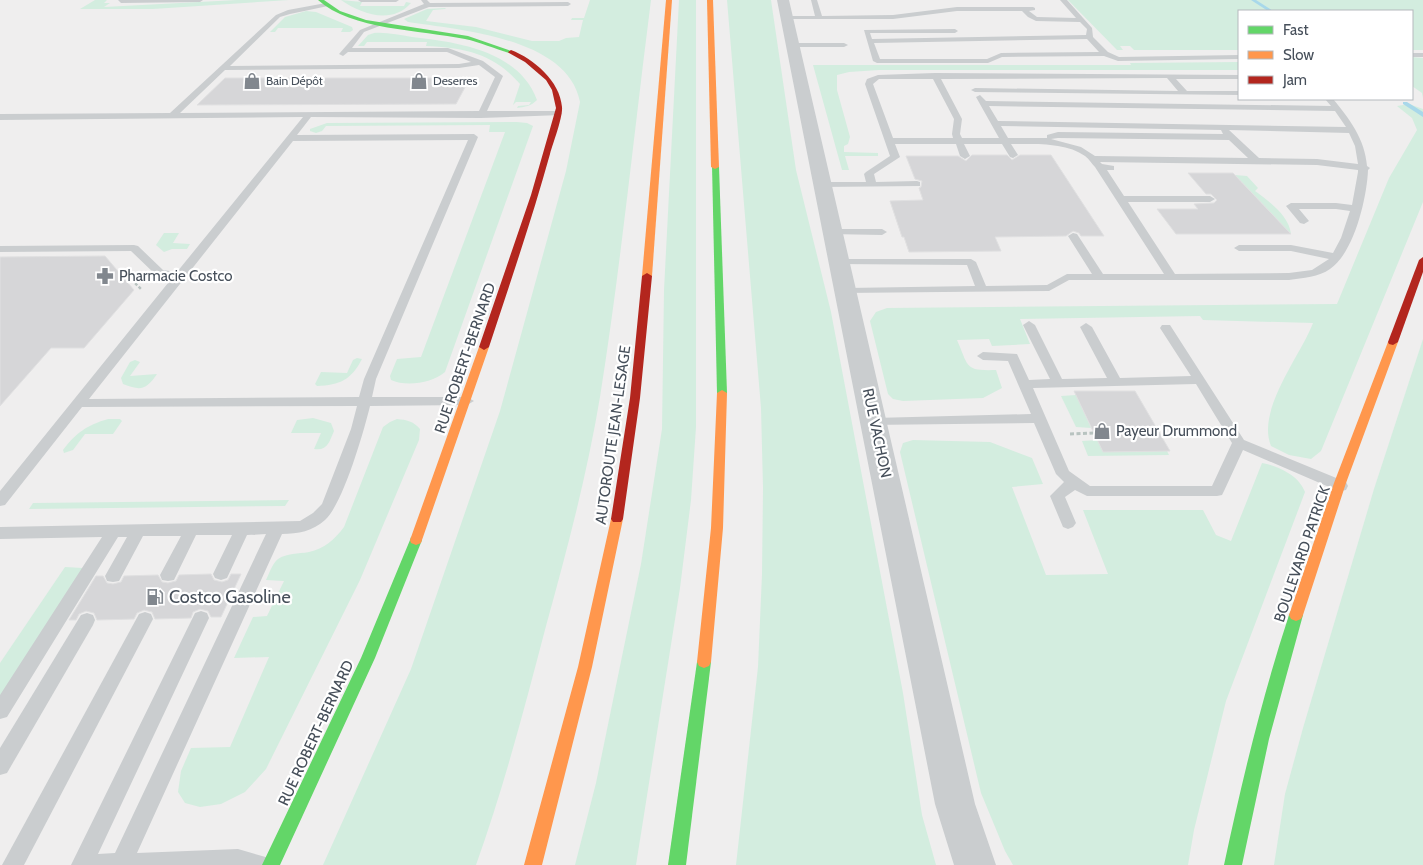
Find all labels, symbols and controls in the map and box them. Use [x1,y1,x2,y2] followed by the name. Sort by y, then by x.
[1238,10,1413,100] legend
[1283,21,1308,39] text: Fast
[1283,46,1314,64] text: Slow
[242,71,262,91] shop icon: Bain Dépôt
[409,71,429,91] shop icon: Deserres
[1282,71,1307,89] text: Jam
[266,73,323,88] place label: Bain Dépôt
[433,73,477,88] place label: Deserres
[95,266,115,286] pharmacy icon: Pharmacie Costco
[119,267,232,285] place label: Pharmacie Costco
[431,280,499,436] street label: RUE ROBERT-BERNARD
[592,344,634,526] street label: AUTOROUTE JEAN-LESAGE
[859,387,895,479] street label: RUE VACHON
[1092,421,1112,441] shop icon: Payeur Drummond
[1116,422,1237,440] place label: Payeur Drummond
[1270,483,1334,625] street label: BOULEVARD PATRICK
[169,586,291,608] place label: Costco Gasoline
[145,587,165,607] fuel station icon: Costco Gasoline
[274,657,358,808] street label: RUE ROBERT-BERNARD

